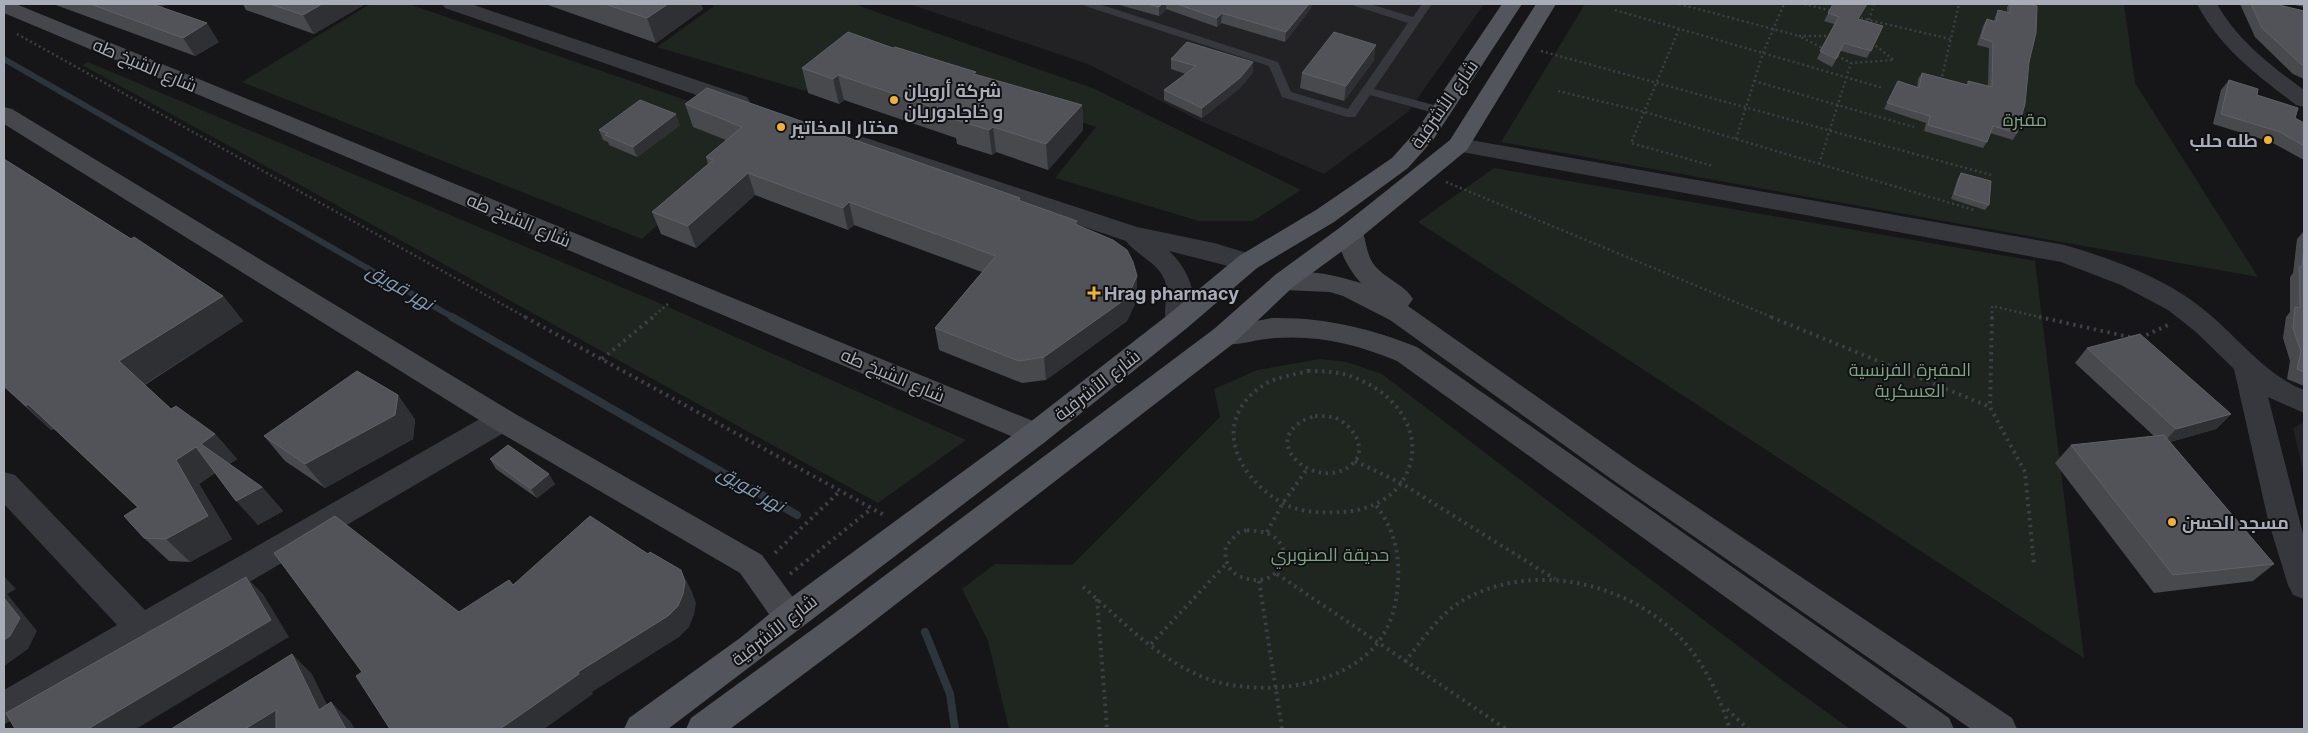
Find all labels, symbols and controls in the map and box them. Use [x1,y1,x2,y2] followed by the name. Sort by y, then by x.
[89,34,200,98] street label: شارع الشيخ طه
[1406,56,1484,153] street label: شارع الأشرفية
[904,78,1003,123] place label: شركة أرويان و خاجادوريان
[888,94,900,106] marker: شركة أرويان و خاجادوريان
[2003,109,2047,131] park label: مقبرة
[790,117,899,139] place label: مختار المخاتير
[775,121,787,133] marker: مختار المخاتير
[2189,130,2258,151] place label: طله حلب
[2262,134,2274,146] marker: طله حلب
[463,189,574,253] street label: شارع الشيخ طه
[362,259,439,317] water label: نهر قويق
[1104,283,1239,304] place label: Hrag pharmacy
[1088,287,1100,299] marker: Hrag pharmacy
[837,344,948,408] street label: شارع الشيخ طه
[1050,345,1145,427] street label: شارع الأشرفية
[1849,359,1971,402] park label: المقبرة الفرنسية العسكرية
[713,461,790,519] water label: نهر قويق
[2182,512,2289,534] place label: مسجد الحسن
[2166,516,2178,528] marker: مسجد الحسن
[1271,544,1389,569] park label: حديقة الصنوبري
[727,590,822,672] street label: شارع الأشرفية

